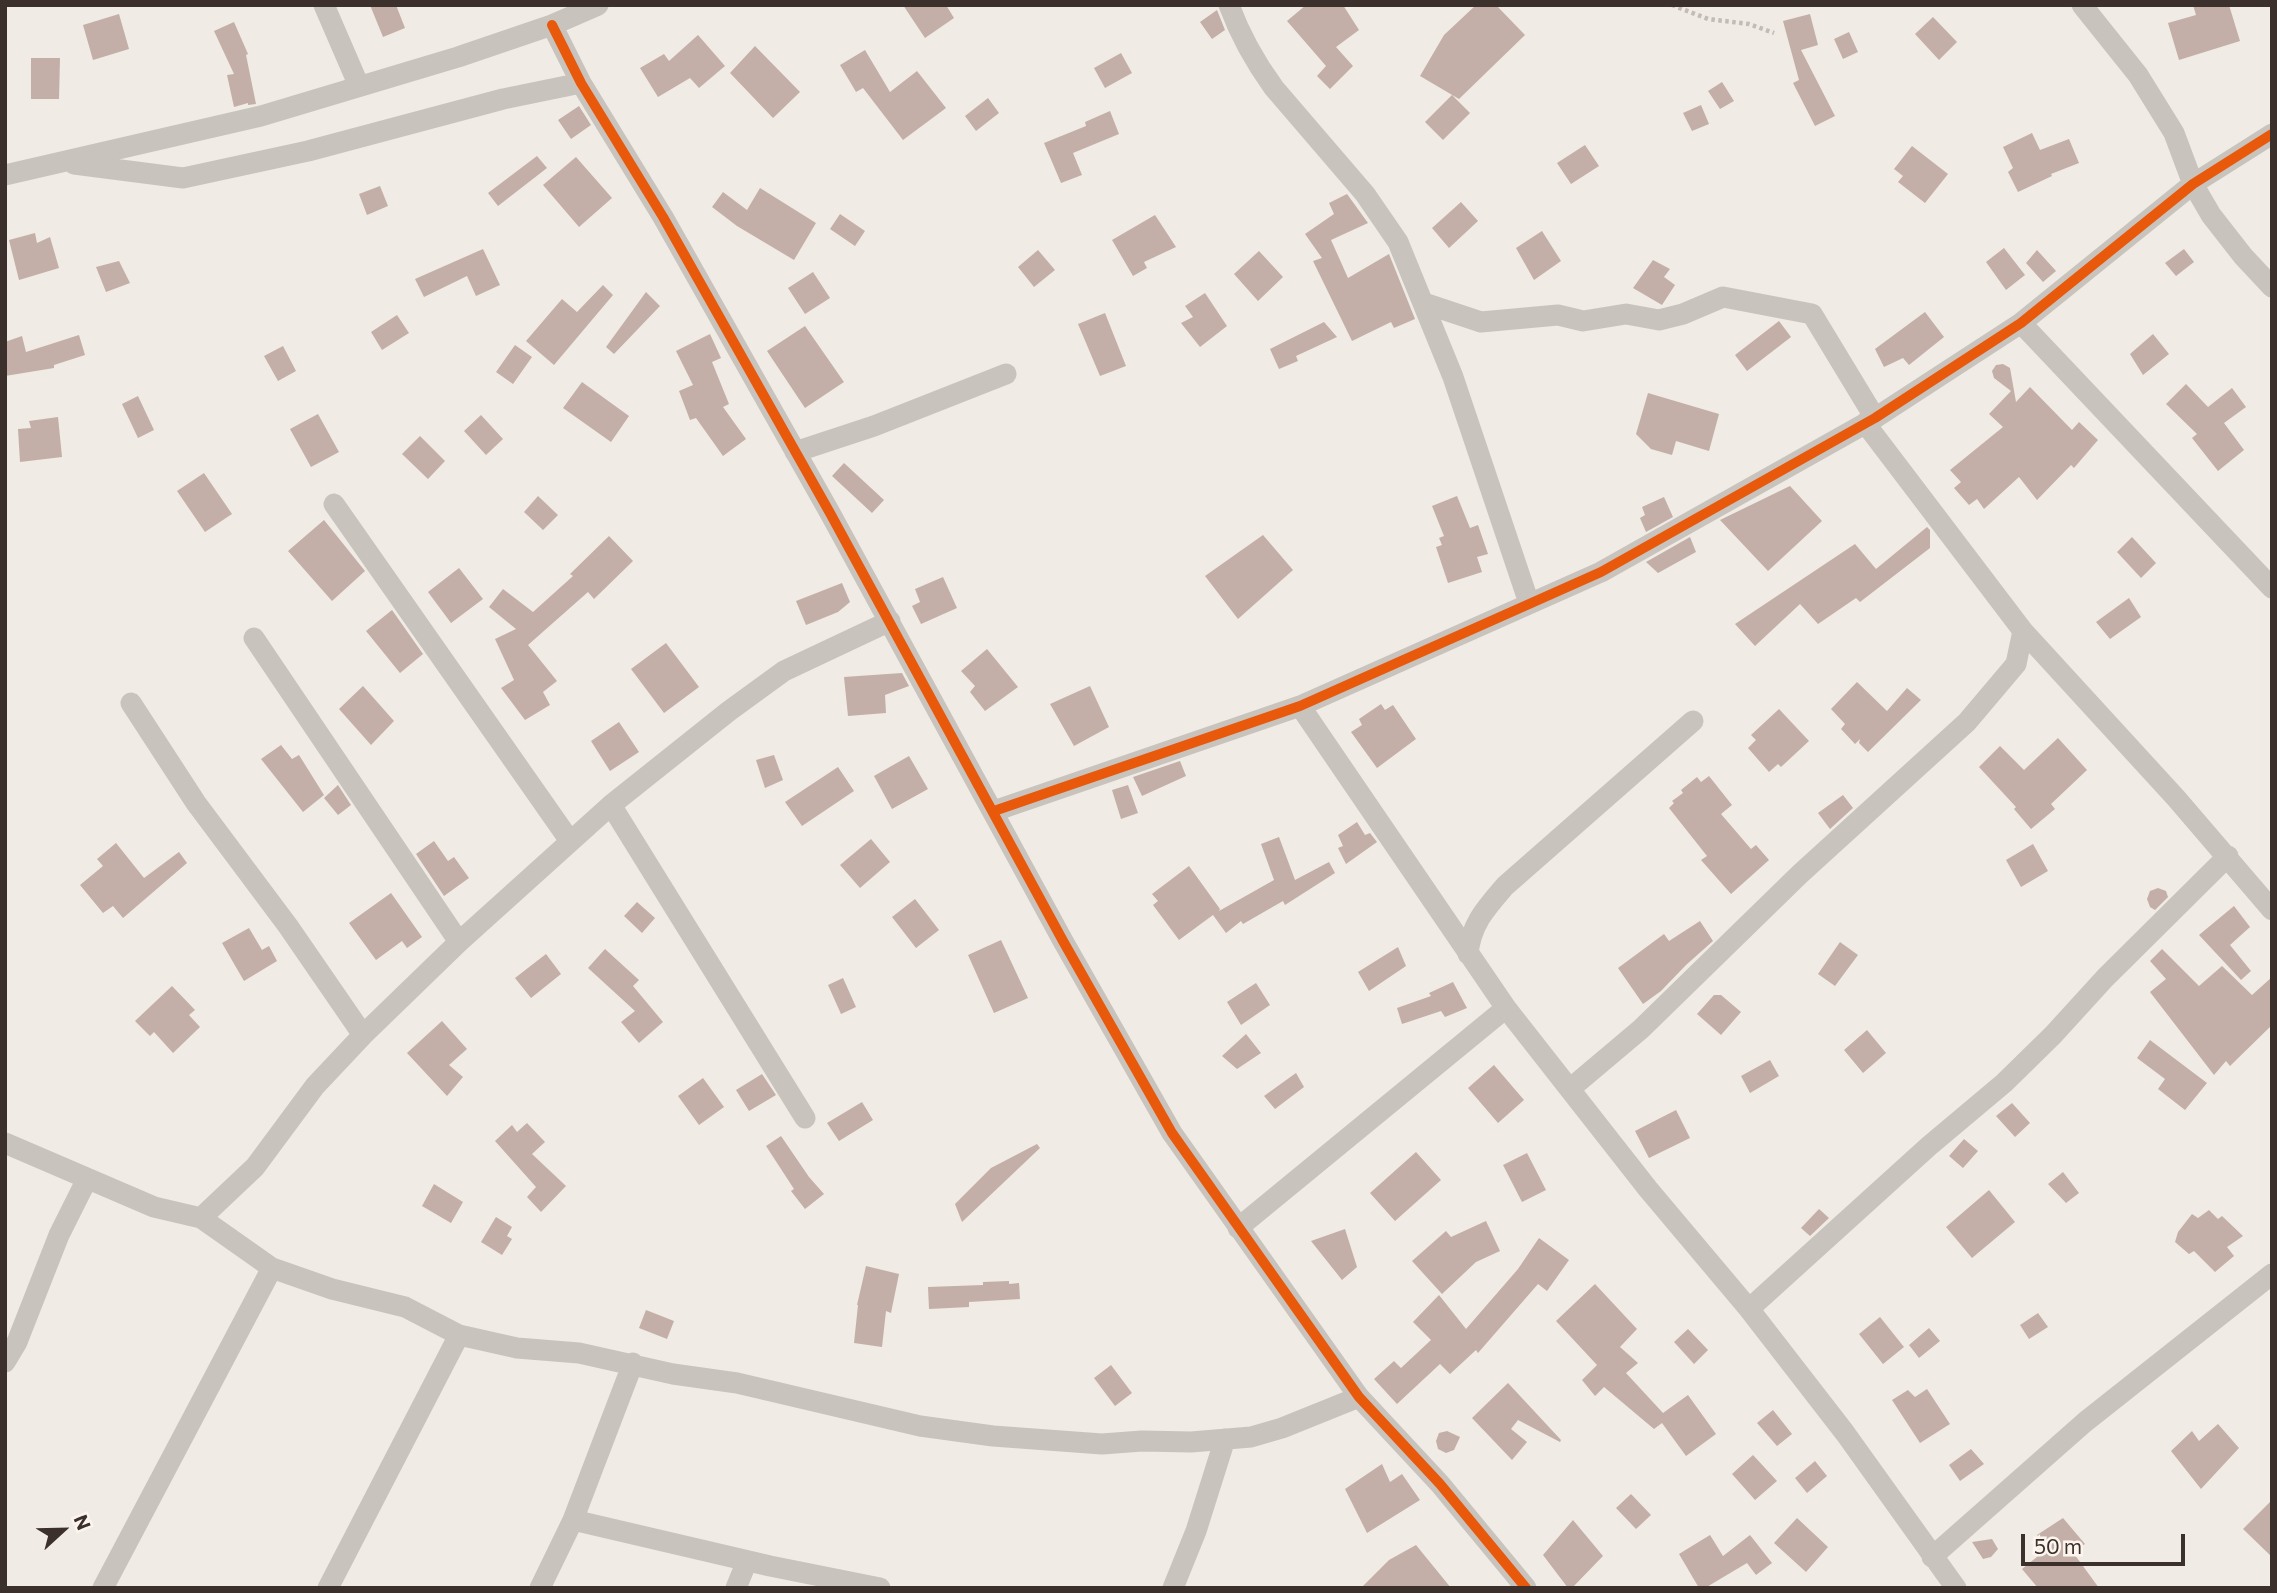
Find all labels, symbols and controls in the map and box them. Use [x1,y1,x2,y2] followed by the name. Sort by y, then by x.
[28,1495,98,1565] north arrow
[70,1511,96,1533] text: N
[2025,1520,2190,1564] scale bar
[2034,1533,2082,1558] text: 50 m

